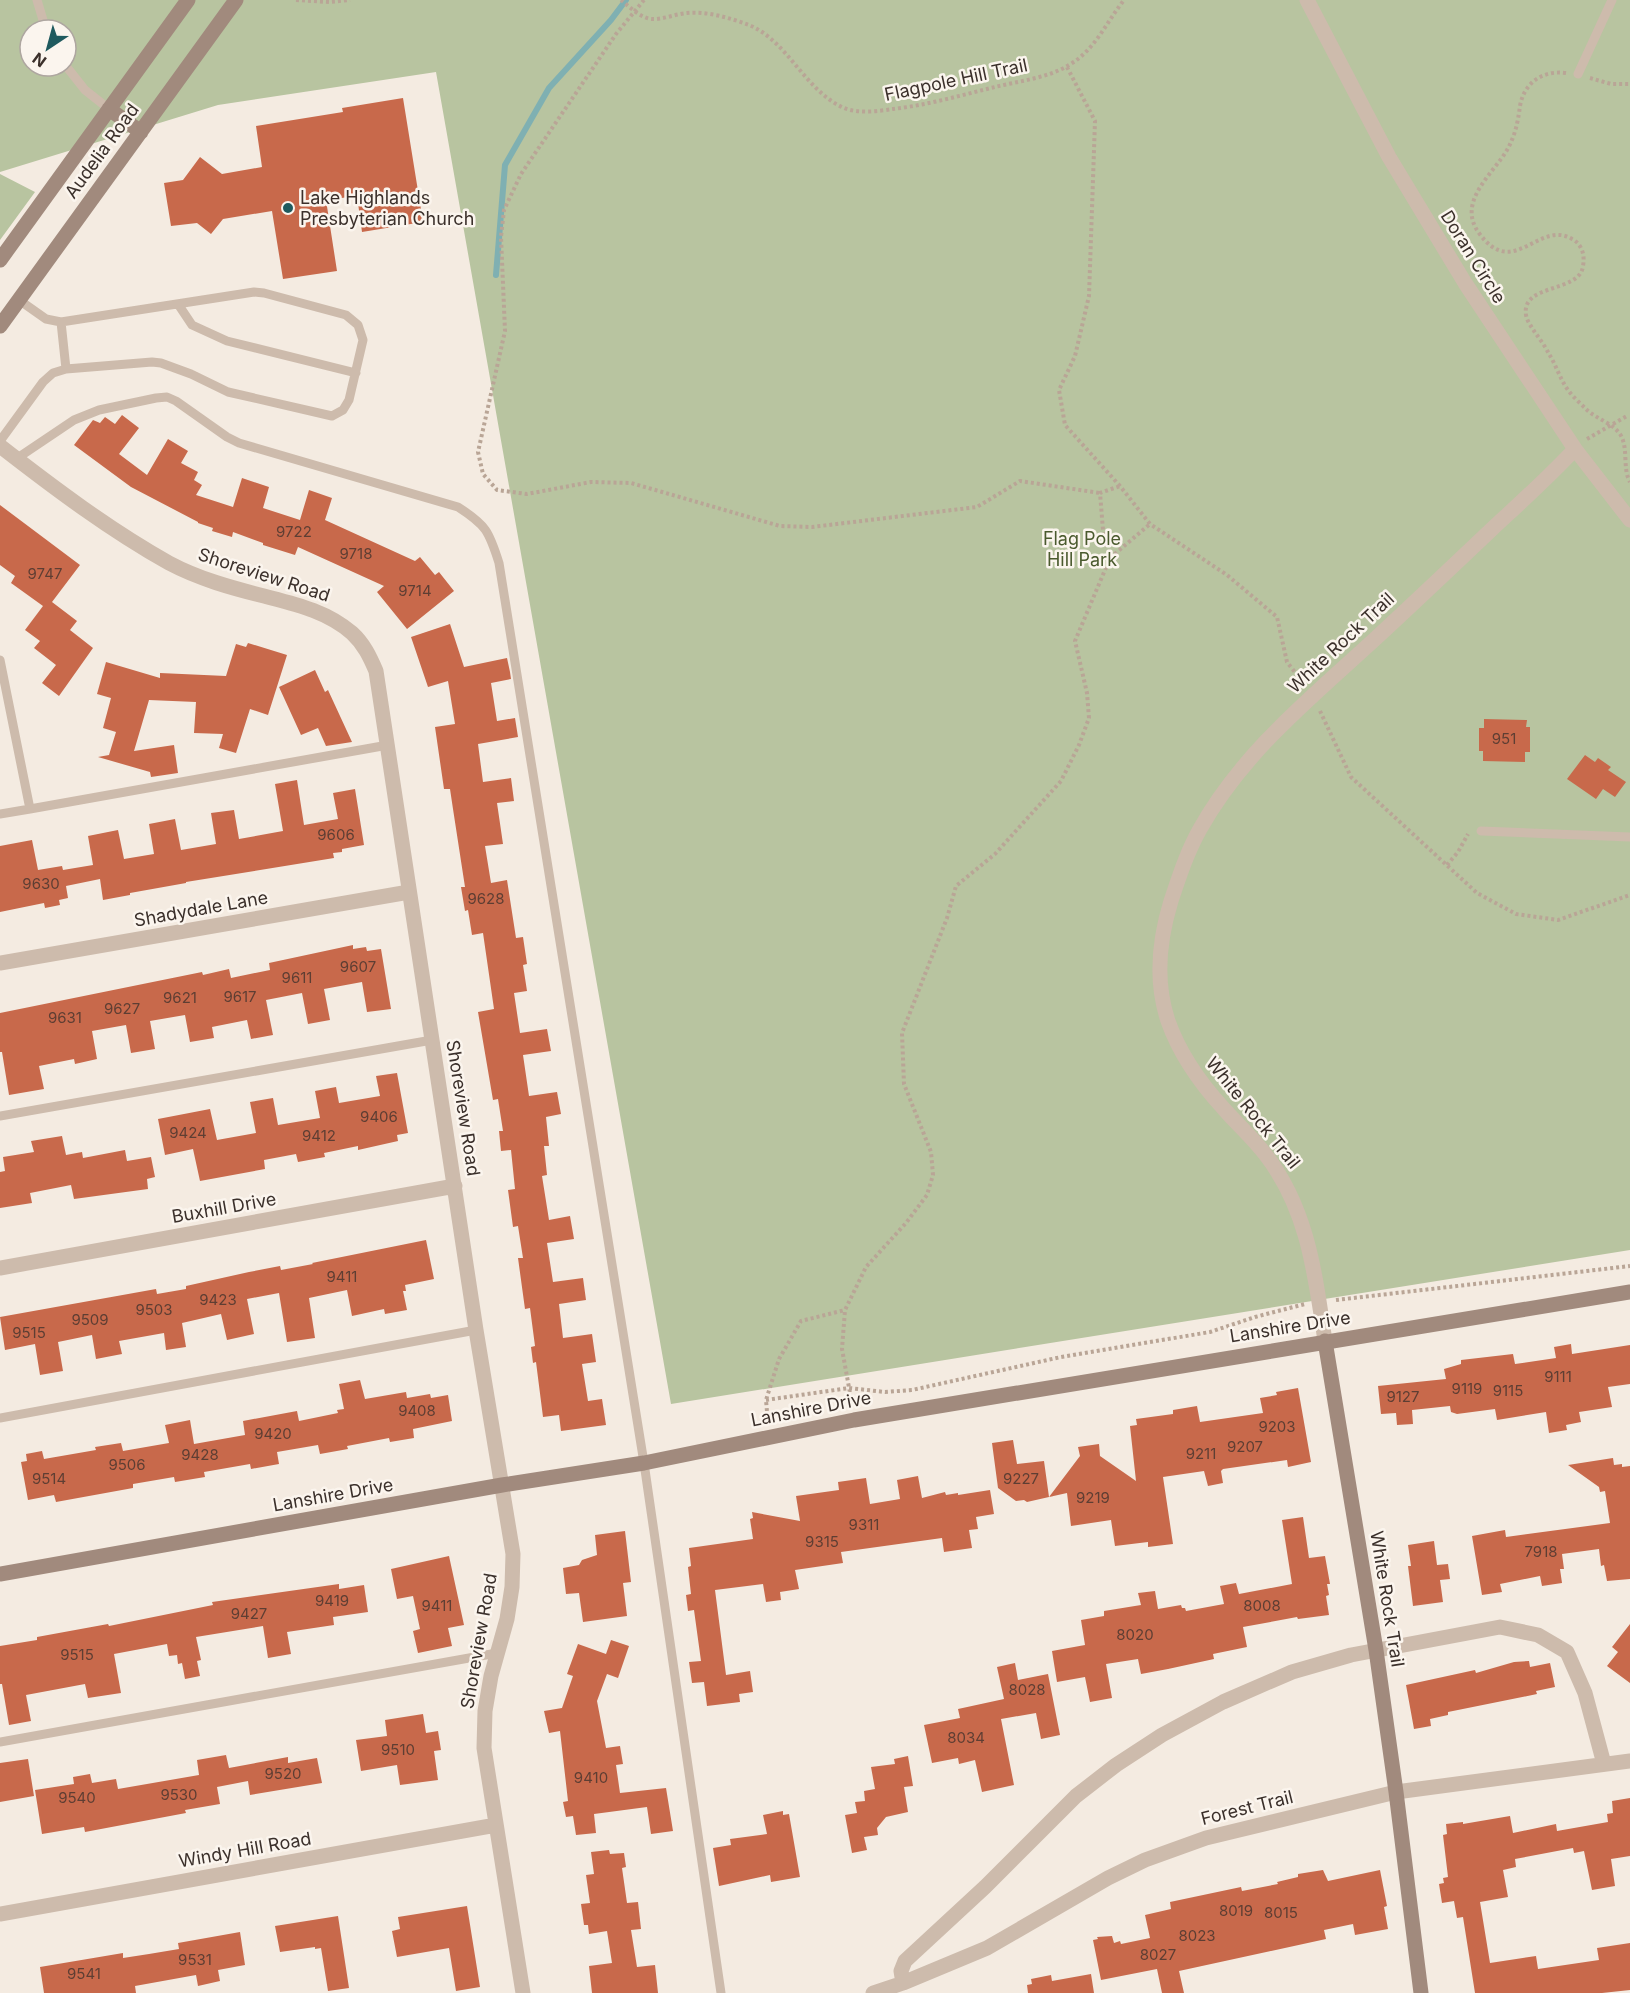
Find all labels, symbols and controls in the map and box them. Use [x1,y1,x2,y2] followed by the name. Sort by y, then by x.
[18,18,78,78] north arrow
[28,48,50,72] text: N
[883,54,1029,105] street label: Flagpole Hill Trail
[60,99,143,202] street label: Audelia Road
[300,187,474,229] place label: Lake Highlands Presbyterian Church
[281,201,295,215] marker: Lake Highlands Presbyterian Church
[1437,206,1510,307] street label: Doran Circle
[276,522,312,541] house number: 9722
[1043,528,1121,570] park label: Flag Pole Hill Park
[196,543,333,606] street label: Shoreview Road
[340,544,372,563] house number: 9718
[28,564,62,583] house number: 9747
[398,581,432,600] house number: 9714
[1283,588,1398,697] street label: White Rock Trail
[1492,729,1516,748] house number: 951
[317,825,355,844] house number: 9606
[22,874,60,893] house number: 9630
[132,886,270,931] street label: Shadydale Lane
[467,889,505,908] house number: 9628
[340,957,376,976] house number: 9607
[282,968,312,987] house number: 9611
[223,987,257,1006] house number: 9617
[163,988,197,1007] house number: 9621
[104,999,140,1018] house number: 9627
[48,1008,82,1027] house number: 9631
[442,1038,485,1177] street label: Shoreview Road
[1202,1053,1305,1173] street label: White Rock Trail
[360,1107,398,1126] house number: 9406
[169,1123,207,1142] house number: 9424
[302,1126,336,1145] house number: 9412
[170,1188,278,1227] street label: Buxhill Drive
[327,1267,357,1286] house number: 9411
[199,1290,237,1309] house number: 9423
[135,1300,173,1319] house number: 9503
[1228,1307,1352,1346] street label: Lanshire Drive
[71,1310,109,1329] house number: 9509
[12,1323,46,1342] house number: 9515
[1544,1367,1572,1386] house number: 9111
[1452,1379,1482,1398] house number: 9119
[1493,1381,1523,1400] house number: 9115
[749,1387,873,1430] street label: Lanshire Drive
[1386,1387,1420,1406] house number: 9127
[398,1401,436,1420] house number: 9408
[1258,1417,1296,1436] house number: 9203
[254,1424,292,1443] house number: 9420
[1227,1437,1263,1456] house number: 9207
[1186,1444,1216,1463] house number: 9211
[181,1445,219,1464] house number: 9428
[108,1455,146,1474] house number: 9506
[32,1469,66,1488] house number: 9514
[1003,1469,1039,1488] house number: 9227
[271,1474,395,1515] street label: Lanshire Drive
[1076,1488,1110,1507] house number: 9219
[849,1515,879,1534] house number: 9311
[1366,1529,1409,1668] street label: White Rock Trail
[805,1532,839,1551] house number: 9315
[1524,1542,1558,1561] house number: 7918
[456,1571,501,1710] street label: Shoreview Road
[315,1591,349,1610] house number: 9419
[422,1596,452,1615] house number: 9411
[1243,1596,1281,1615] house number: 8008
[231,1604,267,1623] house number: 9427
[1116,1625,1154,1644] house number: 8020
[60,1645,94,1664] house number: 9515
[1008,1680,1046,1699] house number: 8028
[947,1728,985,1747] house number: 8034
[381,1740,415,1759] house number: 9510
[264,1764,302,1783] house number: 9520
[574,1768,608,1787] house number: 9410
[160,1785,198,1804] house number: 9530
[1199,1786,1295,1829] street label: Forest Trail
[58,1788,96,1807] house number: 9540
[177,1828,313,1871] street label: Windy Hill Road
[1219,1901,1253,1920] house number: 8019
[1264,1903,1298,1922] house number: 8015
[1178,1926,1216,1945] house number: 8023
[1140,1945,1176,1964] house number: 8027
[178,1950,212,1969] house number: 9531
[67,1964,101,1983] house number: 9541

